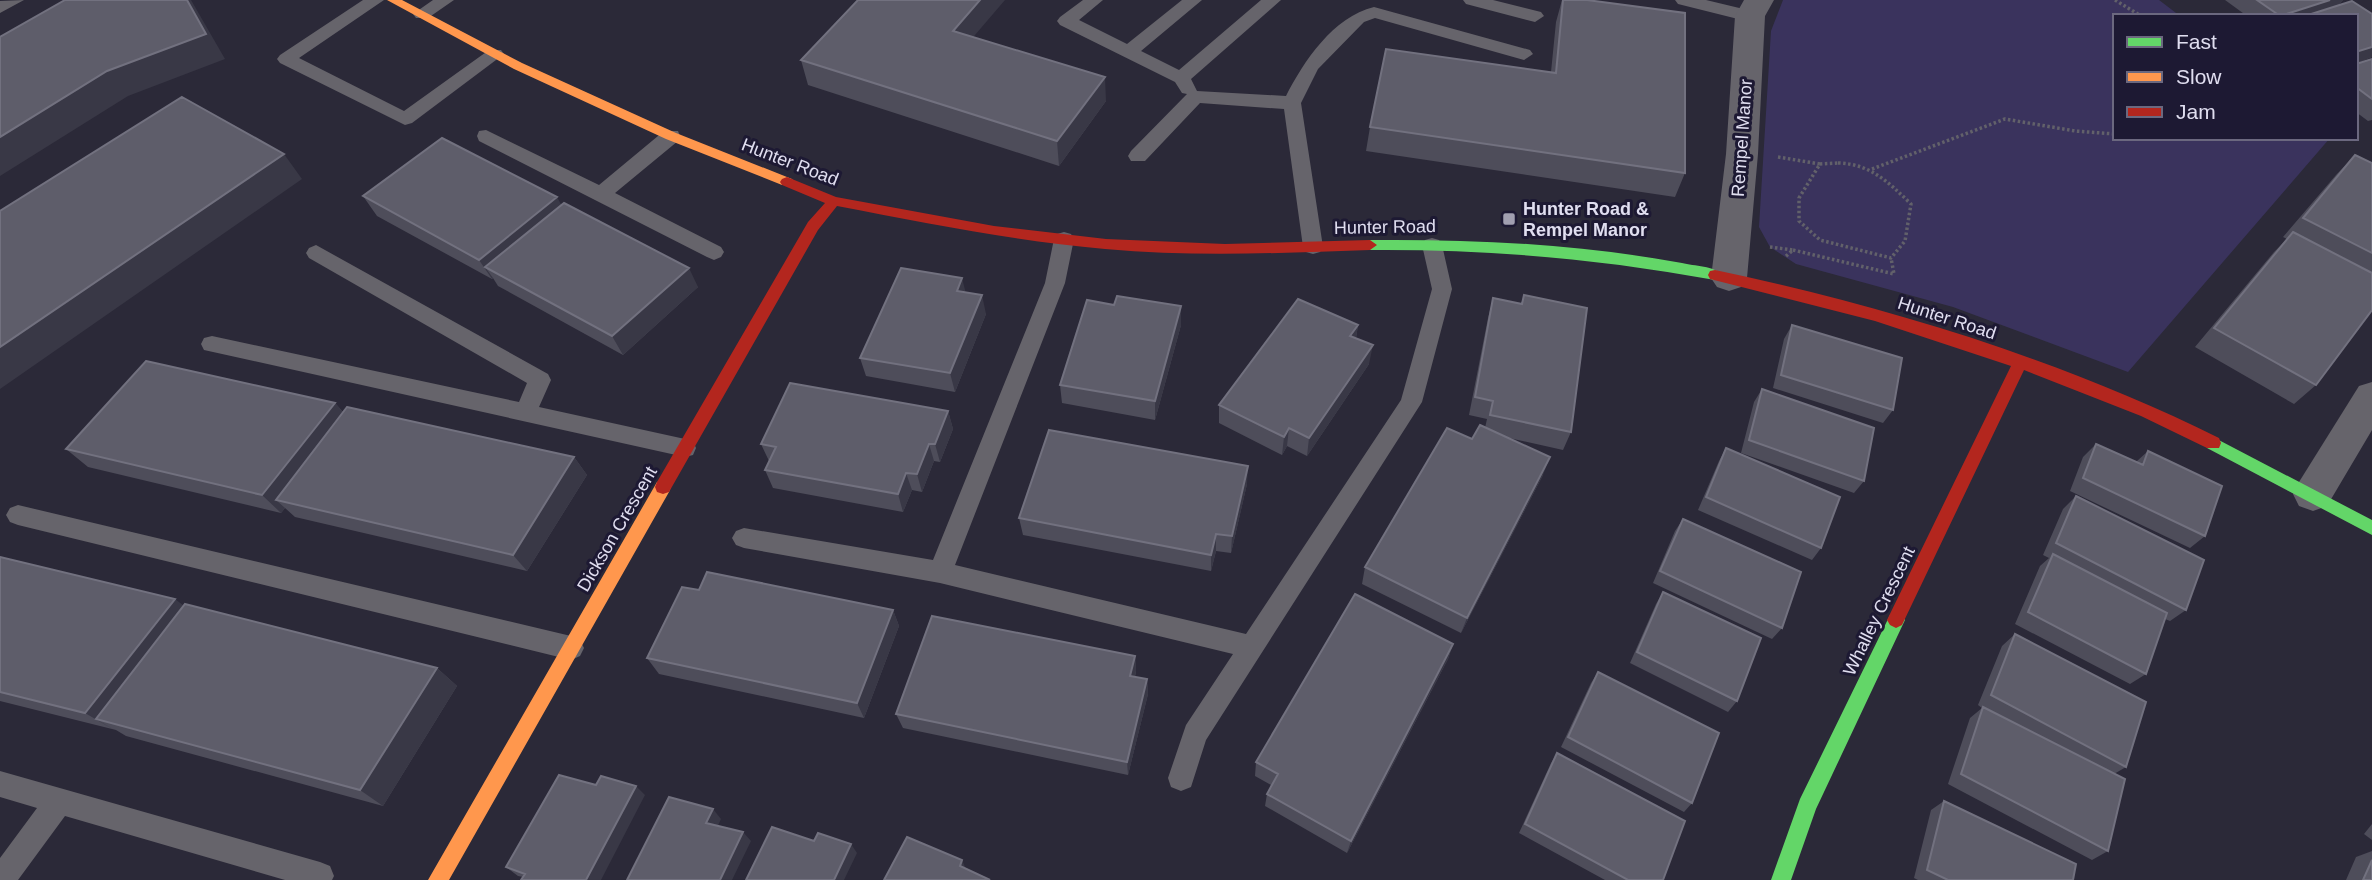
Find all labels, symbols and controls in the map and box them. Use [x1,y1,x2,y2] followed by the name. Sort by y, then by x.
[2113,14,2358,140] legend
[2176,30,2217,53] text: Fast
[2176,65,2222,88] text: Slow
[1728,78,1756,198] street label: Rempel Manor
[2176,100,2216,123] text: Jam
[739,134,841,190] street label: Hunter Road
[1523,199,1649,240] place label: Hunter Road & Rempel Manor
[1501,211,1517,227] marker: Hunter Road & Rempel Manor
[1334,216,1436,238] street label: Hunter Road
[1895,293,1999,343] street label: Hunter Road
[573,463,661,595] street label: Dickson Crescent
[1839,543,1919,679] street label: Whalley Crescent

